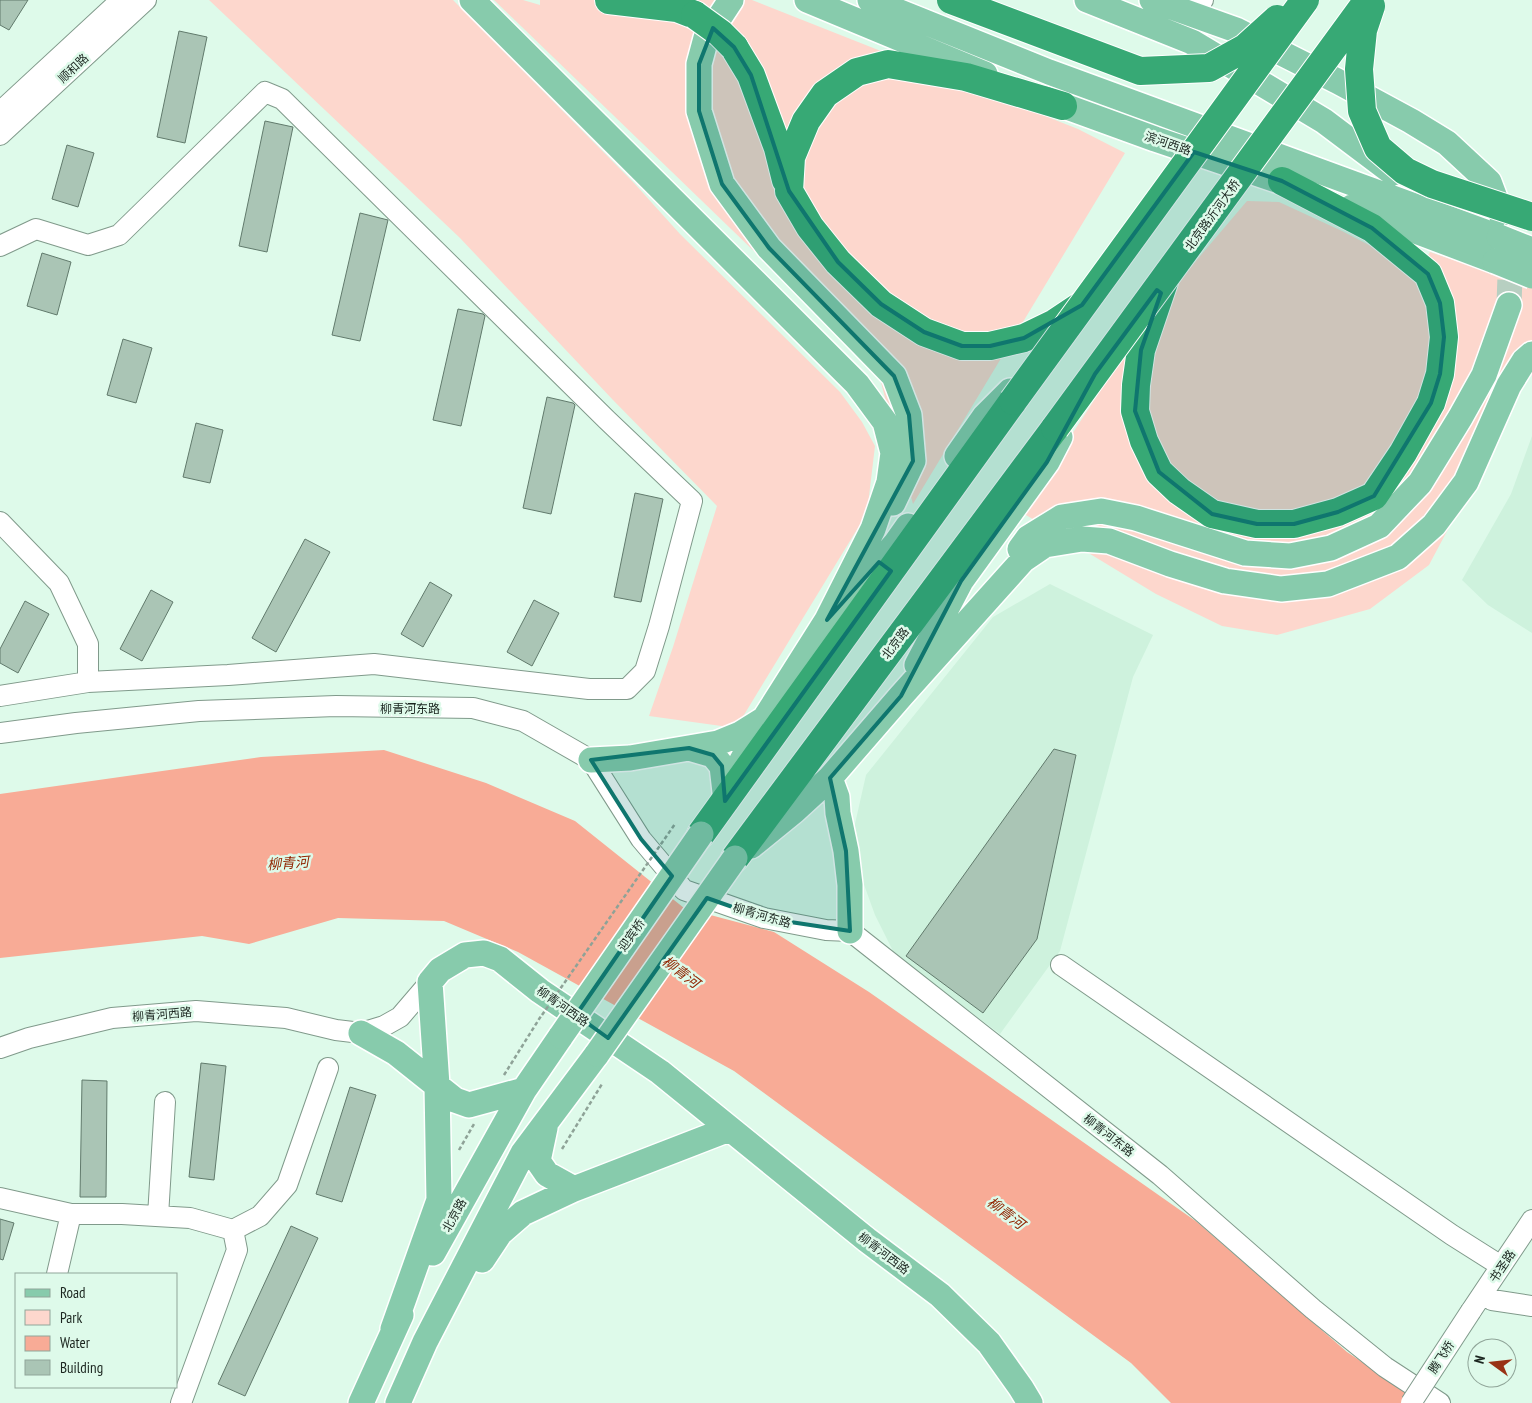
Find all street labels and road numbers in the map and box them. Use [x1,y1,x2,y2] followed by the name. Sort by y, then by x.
[55,50,91,86] street label: 顺和路
[1143,128,1193,158] street label: 滨河西路
[1181,177,1243,253] street label: 北京路沂河大桥
[878,624,912,662] street label: 北京路
[380,701,440,716] street label: 柳青河东路
[731,900,793,930] street label: 柳青河东路
[615,916,647,954] street label: 迎宾桥
[534,983,592,1029] street label: 柳青河西路
[131,1004,193,1024] street label: 柳青河西路
[1081,1111,1137,1159] street label: 柳青河东路
[439,1196,469,1234] street label: 北京路
[856,1229,912,1277] street label: 柳青河西路
[1486,1247,1518,1285] street label: 书圣路
[1425,1338,1457,1376] street label: 腾飞桥

